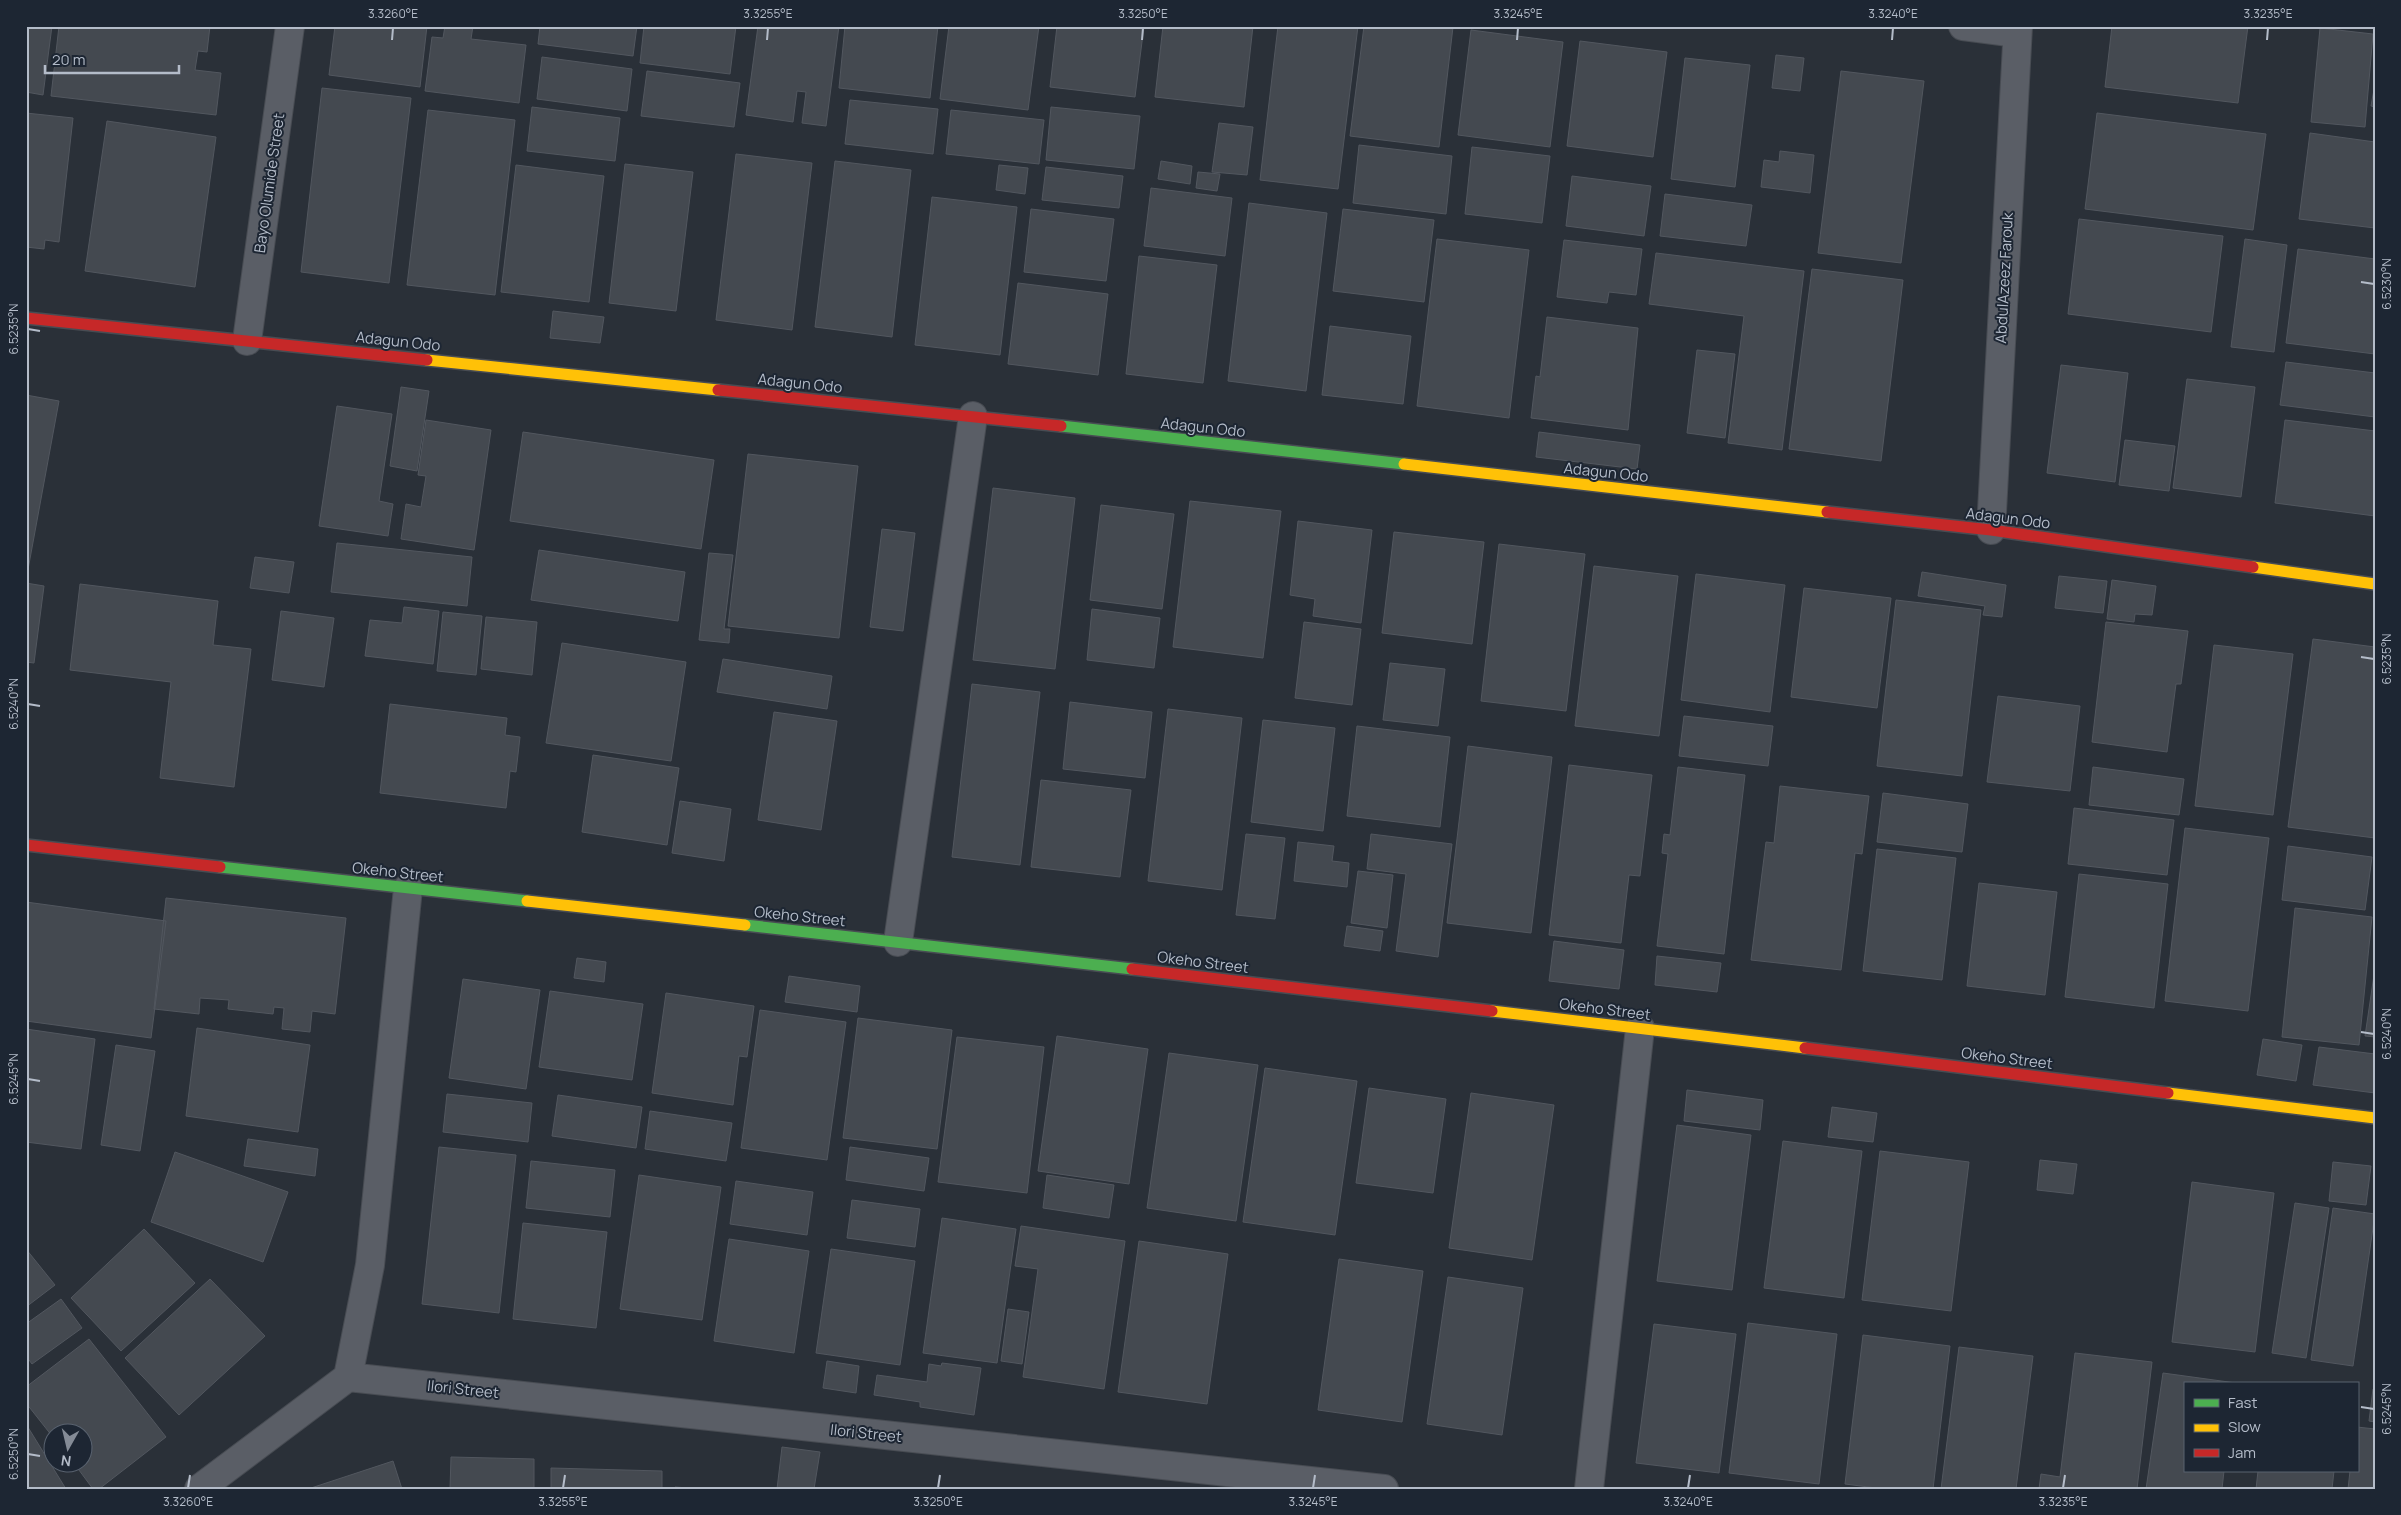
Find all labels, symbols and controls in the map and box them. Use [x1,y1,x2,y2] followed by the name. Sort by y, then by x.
[368,5,418,22] text: 3.3260°E
[743,5,793,22] text: 3.3255°E
[1118,5,1168,22] text: 3.3250°E
[1493,5,1543,22] text: 3.3245°E
[1868,5,1918,22] text: 3.3240°E
[2244,5,2293,22] text: 3.3235°E
[45,42,179,74] scale bar
[52,49,85,70] text: 20 m
[249,112,289,254] street label: Bayo Olumide Street
[1990,211,2018,344] street label: AbdulAzeez Farouk
[2378,258,2395,310] text: 6.5230°N
[5,303,22,355] text: 6.5235°N
[355,326,442,356] street label: Adagun Odo
[757,368,844,398] street label: Adagun Odo
[1160,412,1247,442] street label: Adagun Odo
[1563,457,1650,487] street label: Adagun Odo
[1965,502,2052,534] street label: Adagun Odo
[2378,633,2395,685] text: 6.5235°N
[5,678,22,730] text: 6.5240°N
[351,857,445,887] street label: Okeho Street
[753,901,847,931] street label: Okeho Street
[1156,946,1250,978] street label: Okeho Street
[1558,993,1652,1025] street label: Okeho Street
[2378,1008,2395,1060] text: 6.5240°N
[1960,1042,2054,1074] street label: Okeho Street
[5,1053,22,1105] text: 6.5245°N
[426,1375,500,1403] street label: Ilori Street
[2184,1382,2358,1472] legend
[2378,1383,2395,1435] text: 6.5245°N
[2228,1392,2257,1413] text: Fast
[2228,1416,2261,1437] text: Slow
[829,1419,903,1447] street label: Ilori Street
[42,1422,92,1472] north arrow
[5,1428,22,1480] text: 6.5250°N
[2228,1442,2256,1463] text: Jam
[60,1451,72,1471] text: N
[163,1493,213,1510] text: 3.3260°E
[538,1493,588,1510] text: 3.3255°E
[913,1493,963,1510] text: 3.3250°E
[1288,1493,1338,1510] text: 3.3245°E
[1663,1493,1713,1510] text: 3.3240°E
[2039,1493,2088,1510] text: 3.3235°E

